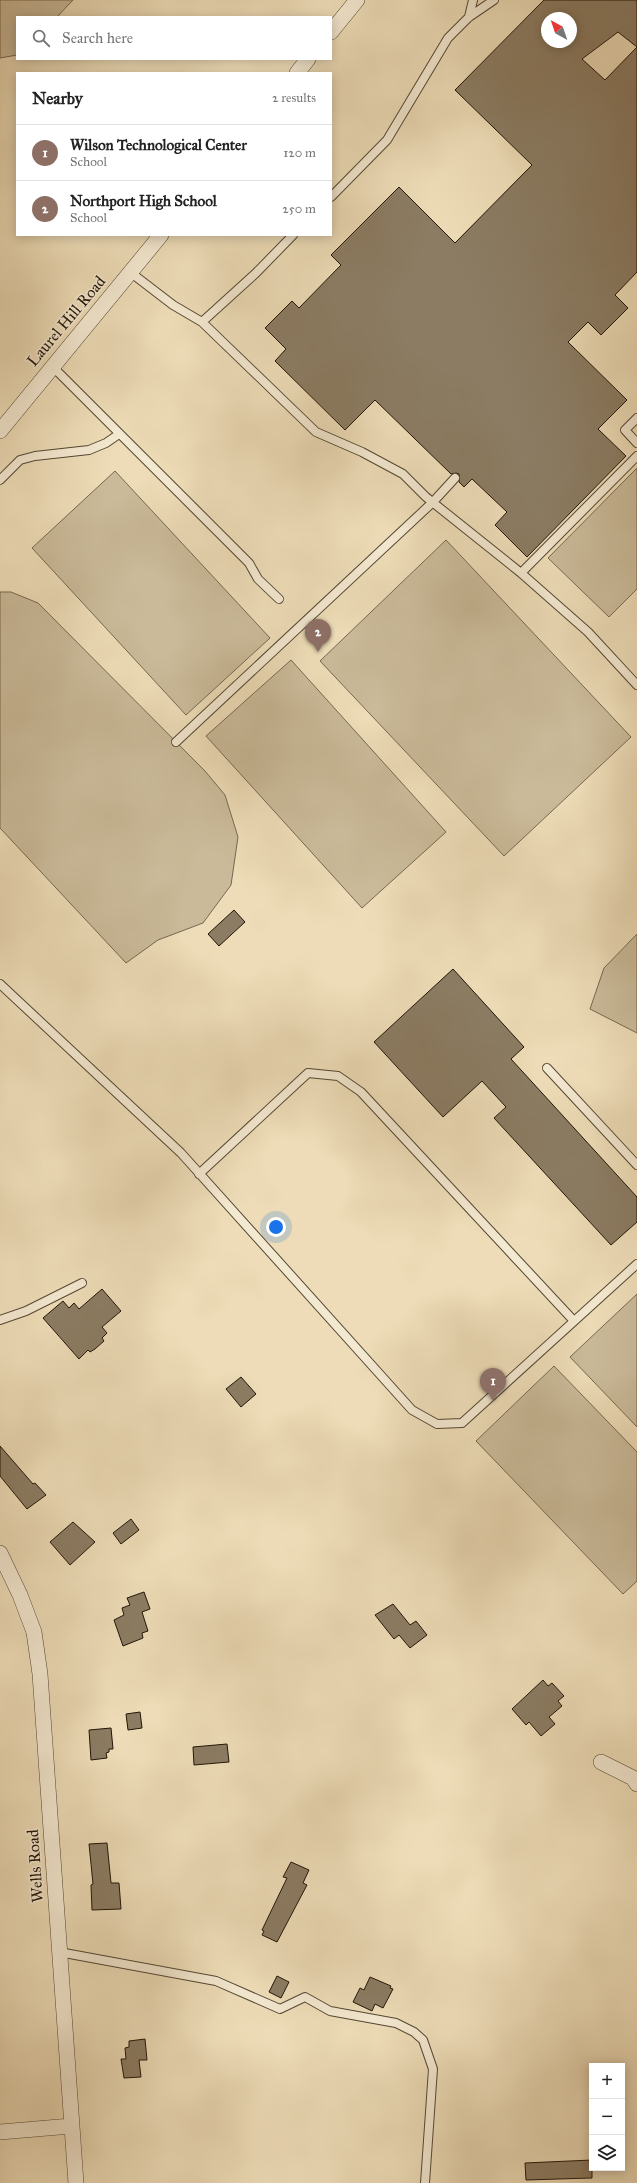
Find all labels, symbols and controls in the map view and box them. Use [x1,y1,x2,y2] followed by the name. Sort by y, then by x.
[541,12,577,48] north arrow
[16,16,332,60] search box
[30,27,52,49] icon: search
[62,29,133,47] text: Search here
[32,88,83,109] text: Nearby
[272,90,316,106] text: 2 results
[70,136,247,154] text: Wilson Technological Center
[42,145,48,161] text: 1
[283,145,316,161] text: 120 m
[70,154,107,170] text: School
[70,192,217,210] text: Northport High School
[42,201,48,217] text: 2
[282,201,316,217] text: 250 m
[70,210,107,226] text: School
[23,272,109,370] street label: Laurel Hill Road
[305,619,331,652] pin: 2
[266,1217,286,1237] your location
[480,1368,506,1401] pin: 1
[23,1829,47,1903] street label: Wells Road
[589,2063,625,2171] map controls
[589,2063,625,2099] button: +
[589,2099,625,2135] button: −
[589,2135,625,2171] button: layers

